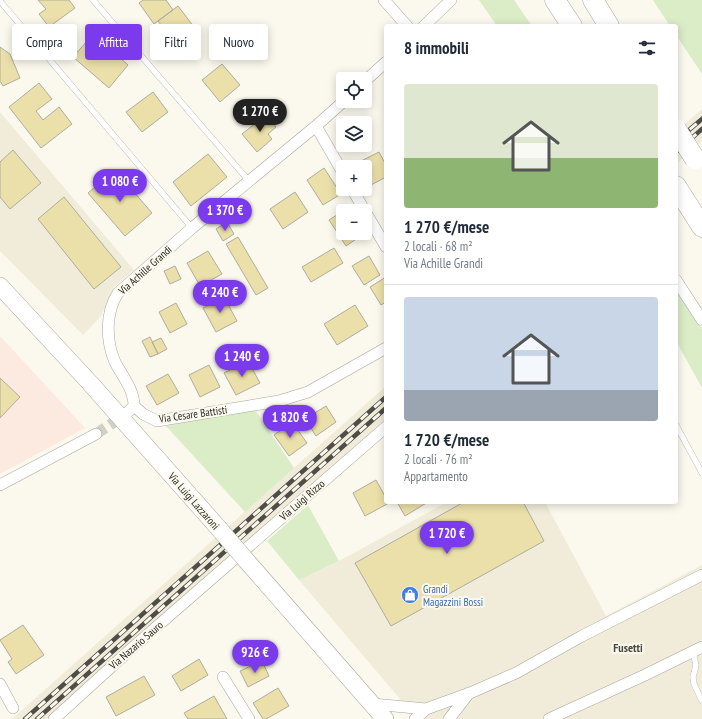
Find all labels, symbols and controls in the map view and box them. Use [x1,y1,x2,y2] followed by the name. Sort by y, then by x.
[12,24,77,60] chip: Compra
[85,24,142,60] chip: Affitta
[150,24,201,60] chip: Filtri
[209,24,268,60] chip: Nuovo
[404,37,469,59] text: 8 immobili
[636,37,658,59] icon: filters
[336,72,372,240] map controls
[336,72,372,108] button: locate
[223,99,297,133] pin: 1 270 €
[242,103,278,120] text: 1 270 €
[495,110,567,182] icon: home
[336,116,372,152] button: layers
[336,160,372,196] button: +
[83,169,157,203] pin: 1 080 €
[102,173,138,190] text: 1 080 €
[188,198,262,232] pin: 1 370 €
[207,202,243,219] text: 1 370 €
[336,204,372,240] button: −
[404,216,489,238] text: 1 270 €/mese
[404,238,472,255] text: 2 locali · 68 m²
[115,242,175,298] street label: Via Achille Grandi
[404,255,483,272] text: Via Achille Grandi
[183,280,257,314] pin: 4 240 €
[202,284,238,301] text: 4 240 €
[495,323,567,395] icon: home
[205,344,279,378] pin: 1 240 €
[224,348,260,365] text: 1 240 €
[157,402,228,426] street label: Via Cesare Battisti
[253,405,327,439] pin: 1 820 €
[272,409,308,426] text: 1 820 €
[404,429,489,451] text: 1 720 €/mese
[404,451,472,468] text: 2 locali · 76 m²
[404,468,468,485] text: Appartamento
[165,469,223,533] street label: Via Luigi Lazzaroni
[276,476,328,524] street label: Via Luigi Rizzo
[410,521,484,555] pin: 1 720 €
[429,525,465,542] text: 1 720 €
[423,582,483,609] place label: Grandi Magazzini Bossi
[400,585,420,605] shop icon: Grandi Magazzini Bossi
[105,618,166,673] street label: Via Nazario Sauro
[227,640,283,674] pin: 926 €
[613,640,643,655] district label: Fusetti
[241,644,269,661] text: 926 €

